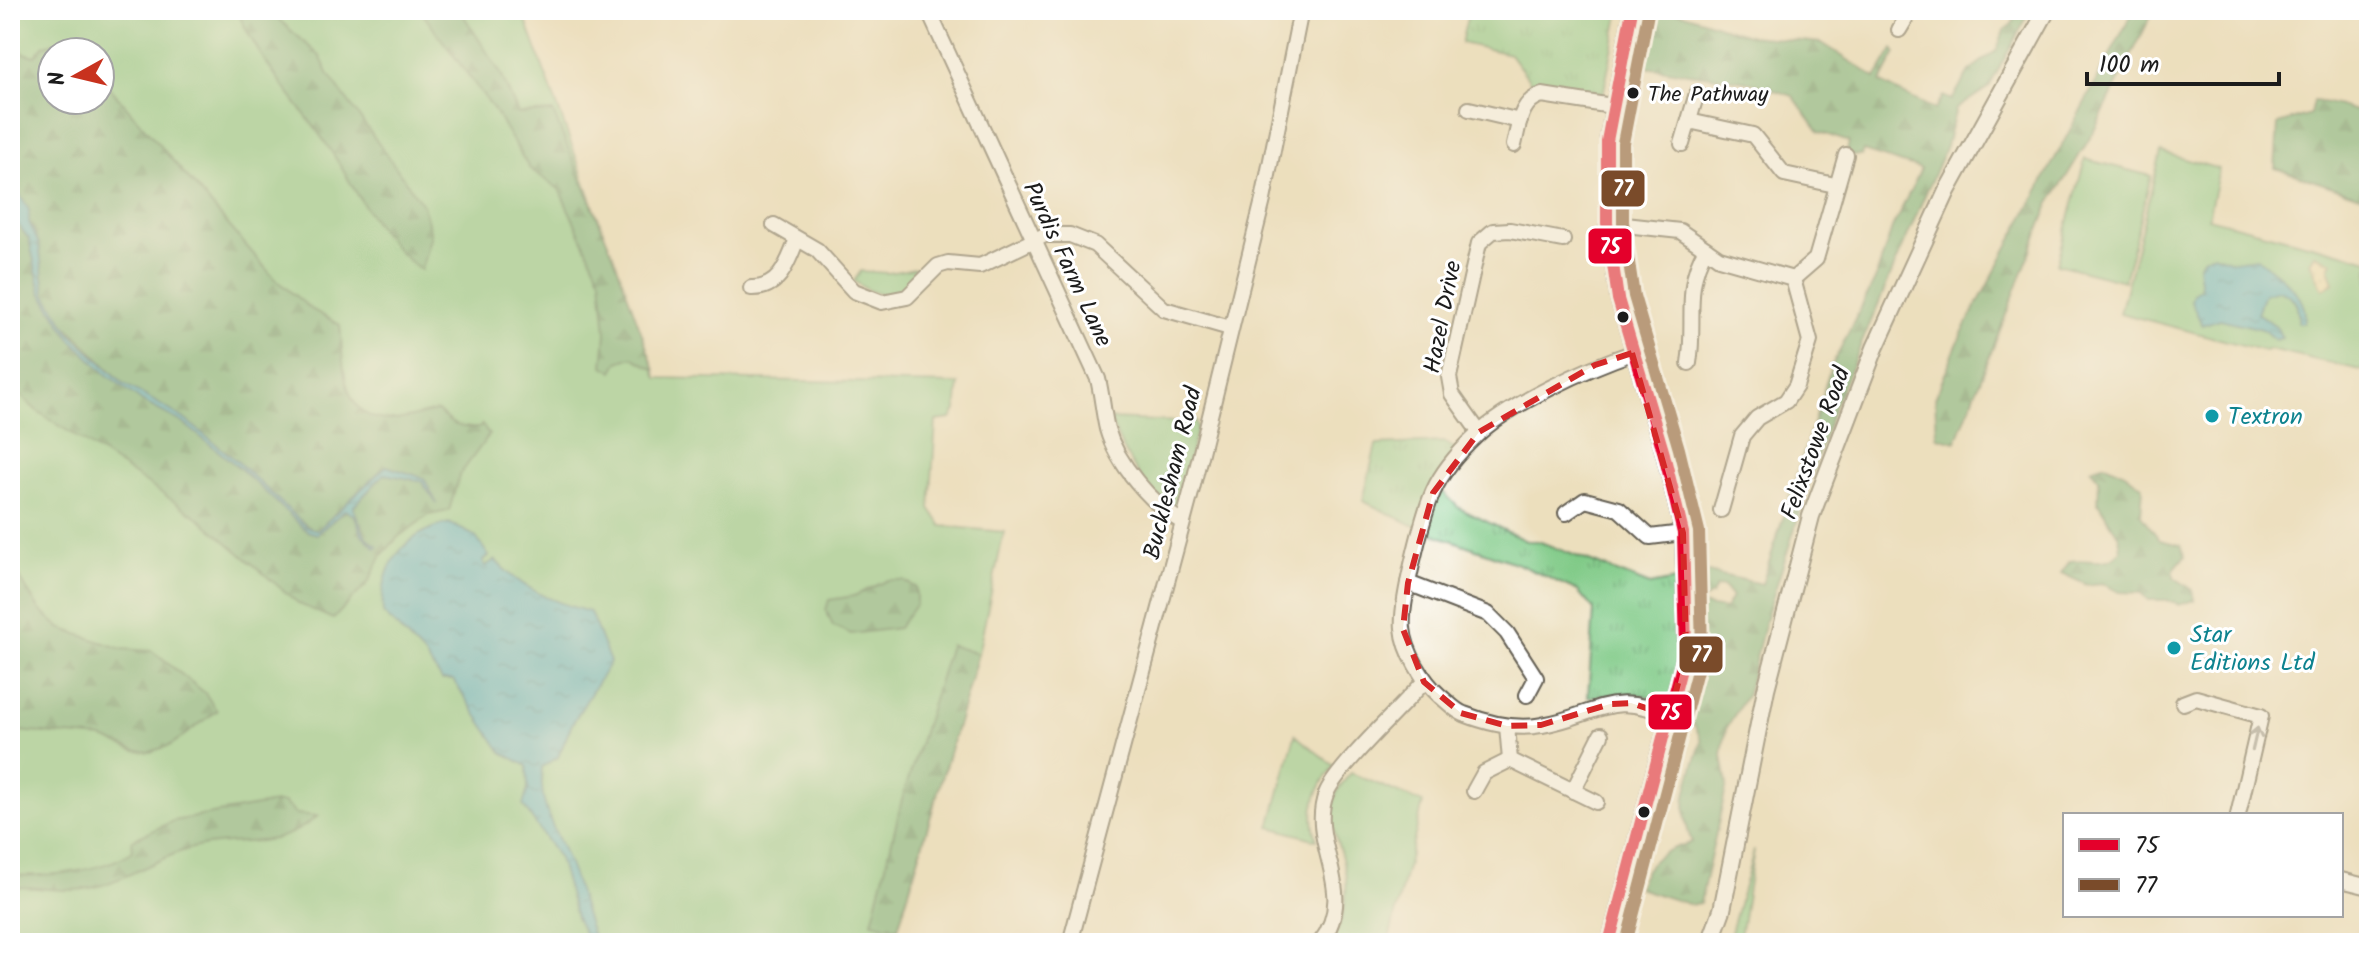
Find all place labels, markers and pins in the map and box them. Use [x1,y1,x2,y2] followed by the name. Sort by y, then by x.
[1648,78,1769,113] place label: The Pathway
[1625,85,1641,101] marker: The Pathway
[1615,309,1631,325] unlabelled marker
[2228,398,2303,437] place label: Textron
[2203,407,2221,425] marker: Textron
[2190,616,2316,683] place label: Star Editions Ltd
[2165,639,2183,657] marker: Star Editions Ltd
[1636,804,1652,820] unlabelled marker

